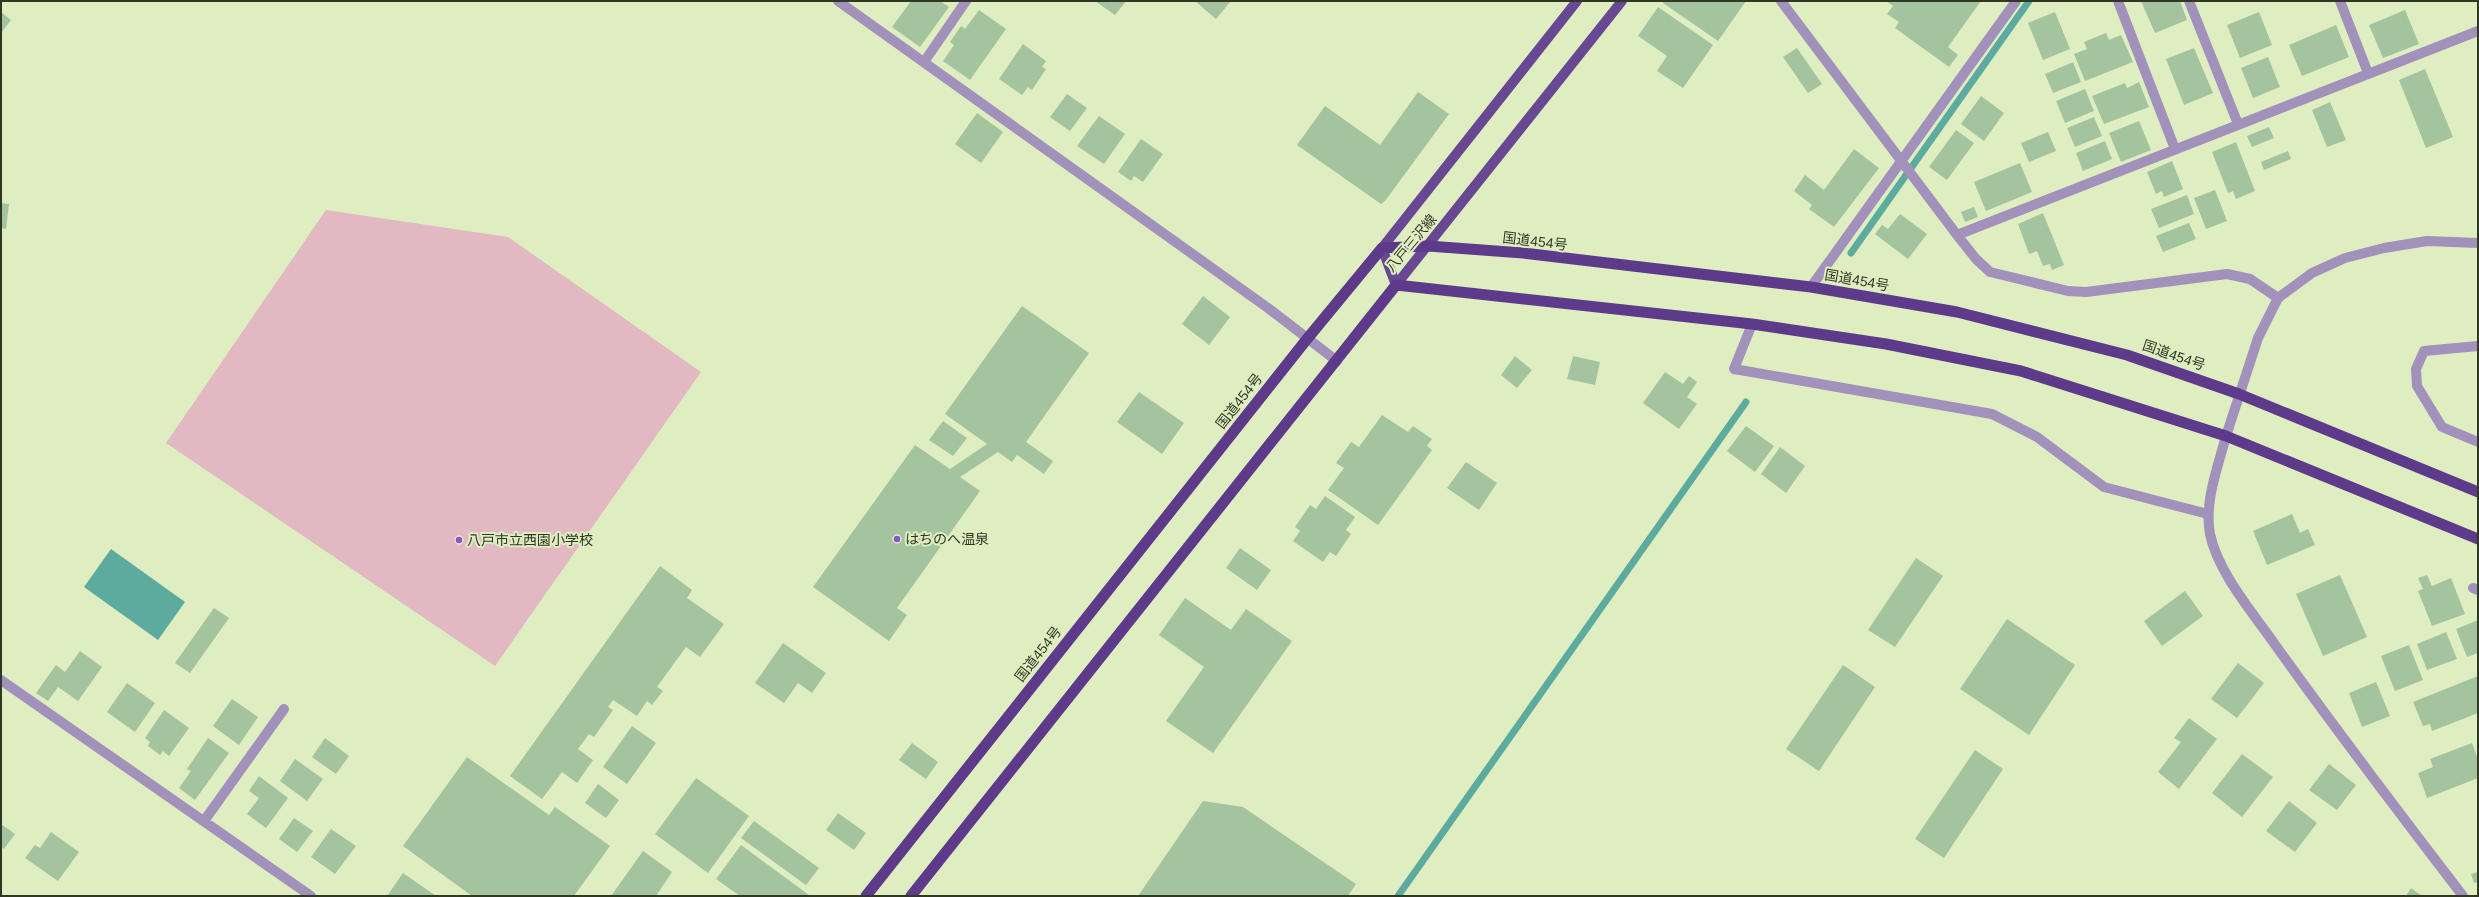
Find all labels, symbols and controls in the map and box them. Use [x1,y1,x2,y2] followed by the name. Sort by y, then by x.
[1382,211,1440,275] street label: 八戸三沢線
[1502,229,1568,253] street label: 国道454号
[1823,266,1891,294] street label: 国道454号
[2140,337,2208,373] street label: 国道454号
[1213,370,1265,432] street label: 国道454号
[905,531,989,547] place label: はちのへ温泉
[467,532,593,548] place label: 八戸市立西園小学校
[892,534,902,544] marker: はちのへ温泉
[454,535,464,545] marker: 八戸市立西園小学校
[1012,623,1064,685] street label: 国道454号

